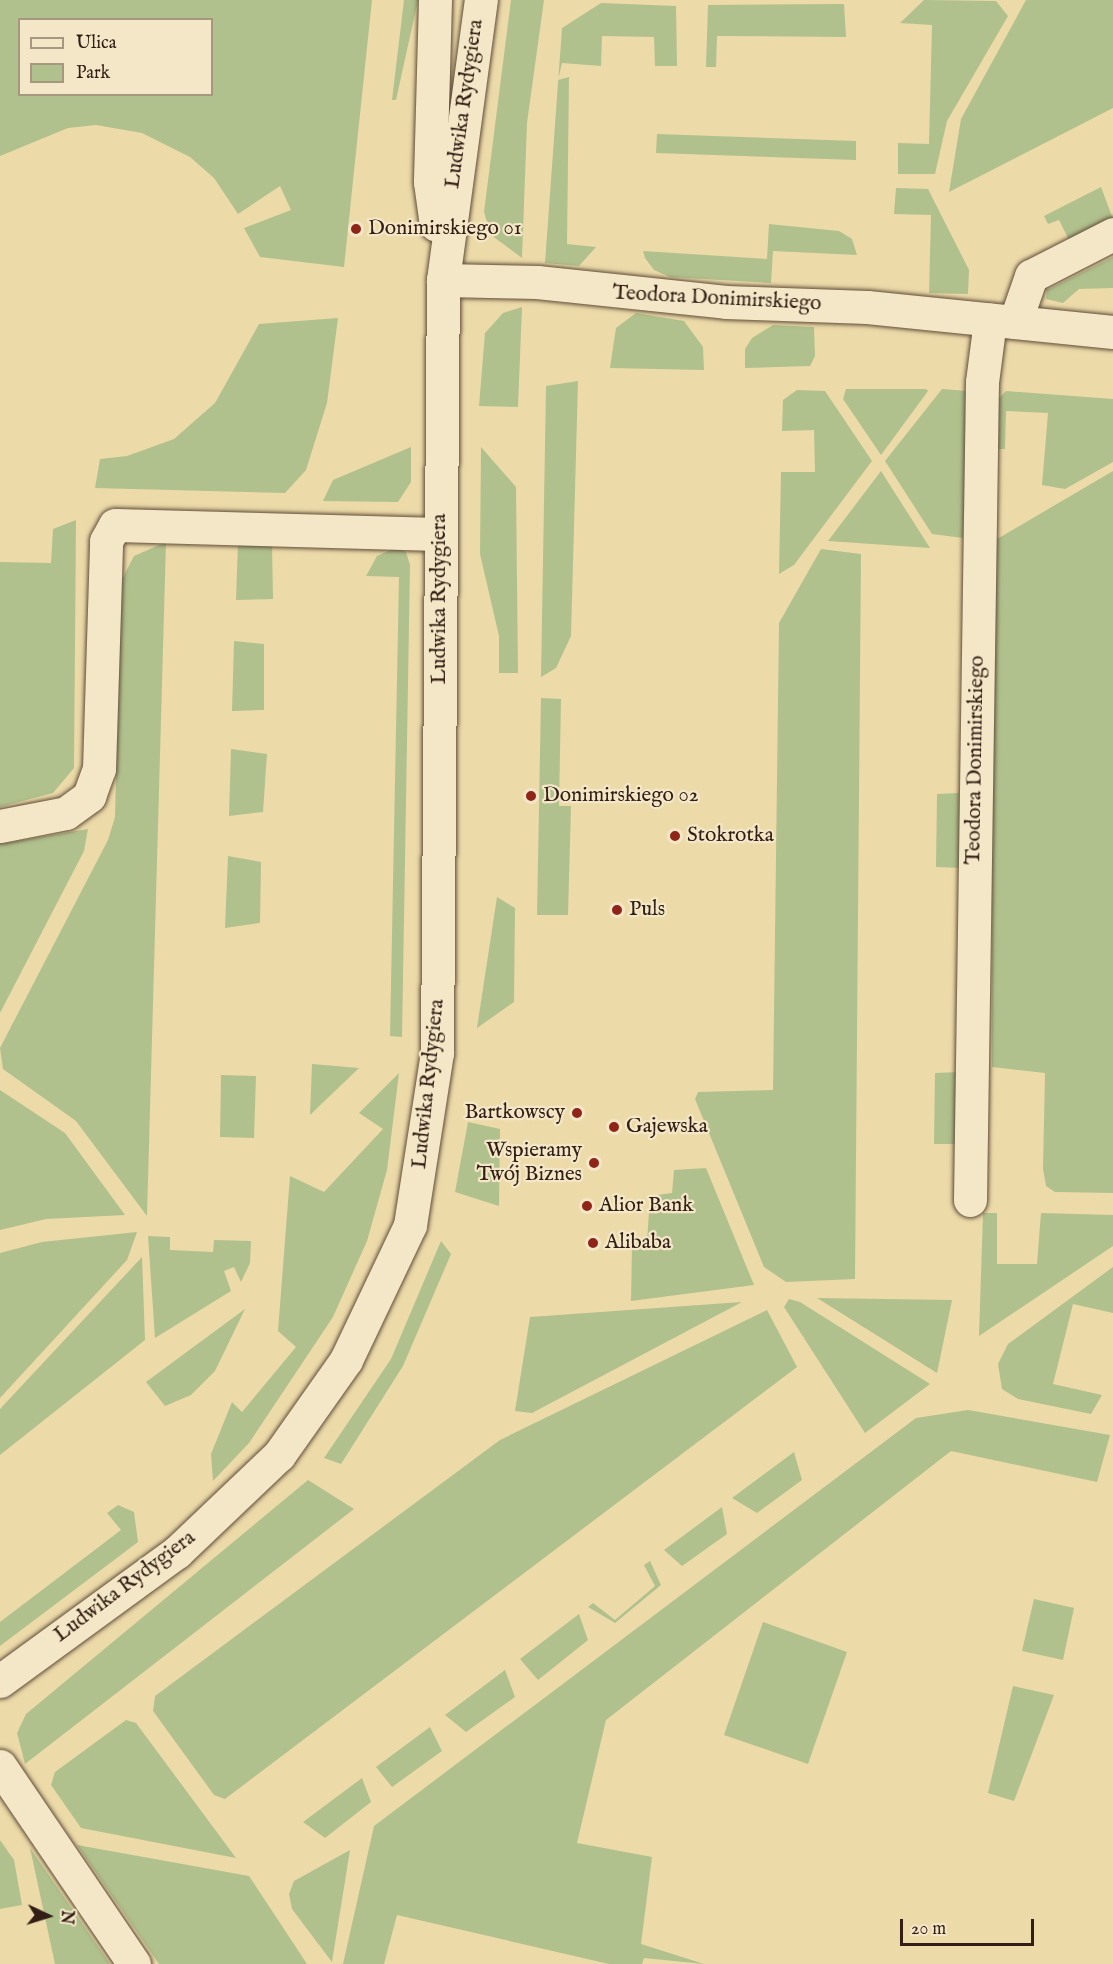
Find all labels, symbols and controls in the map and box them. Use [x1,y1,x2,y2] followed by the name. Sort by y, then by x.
[18,18,213,96] legend
[441,18,489,190] street label: Ludwika Rydygiera
[76,32,117,55] text: Ulica
[76,62,110,85] text: Park
[368,216,521,242] place label: Donimirskiego 01
[349,222,363,236] marker: Donimirskiego 01
[612,281,822,317] street label: Teodora Donimirskiego
[427,514,453,684] street label: Ludwika Rydygiera
[962,655,990,865] street label: Teodora Donimirskiego
[543,783,699,809] place label: Donimirskiego 02
[524,789,538,803] marker: Donimirskiego 02
[687,823,774,849] place label: Stokrotka
[668,829,682,843] marker: Stokrotka
[629,897,665,923] place label: Puls
[610,903,624,917] marker: Puls
[408,998,450,1170] street label: Ludwika Rydygiera
[464,1100,565,1126] place label: Bartkowscy
[570,1106,584,1120] marker: Bartkowscy
[626,1114,708,1140] place label: Gajewska
[607,1120,621,1134] marker: Gajewska
[477,1138,582,1188] place label: Wspieramy Twój Biznes
[587,1156,601,1170] marker: Wspieramy Twój Biznes
[599,1193,693,1219] place label: Alior Bank
[580,1199,594,1213] marker: Alior Bank
[605,1230,671,1256] place label: Alibaba
[586,1236,600,1250] marker: Alibaba
[49,1526,201,1648] street label: Ludwika Rydygiera
[18,1886,78,1946] north arrow
[903,1907,1036,1945] scale bar
[55,1910,76,1925] text: N
[911,1918,946,1941] text: 20 m

